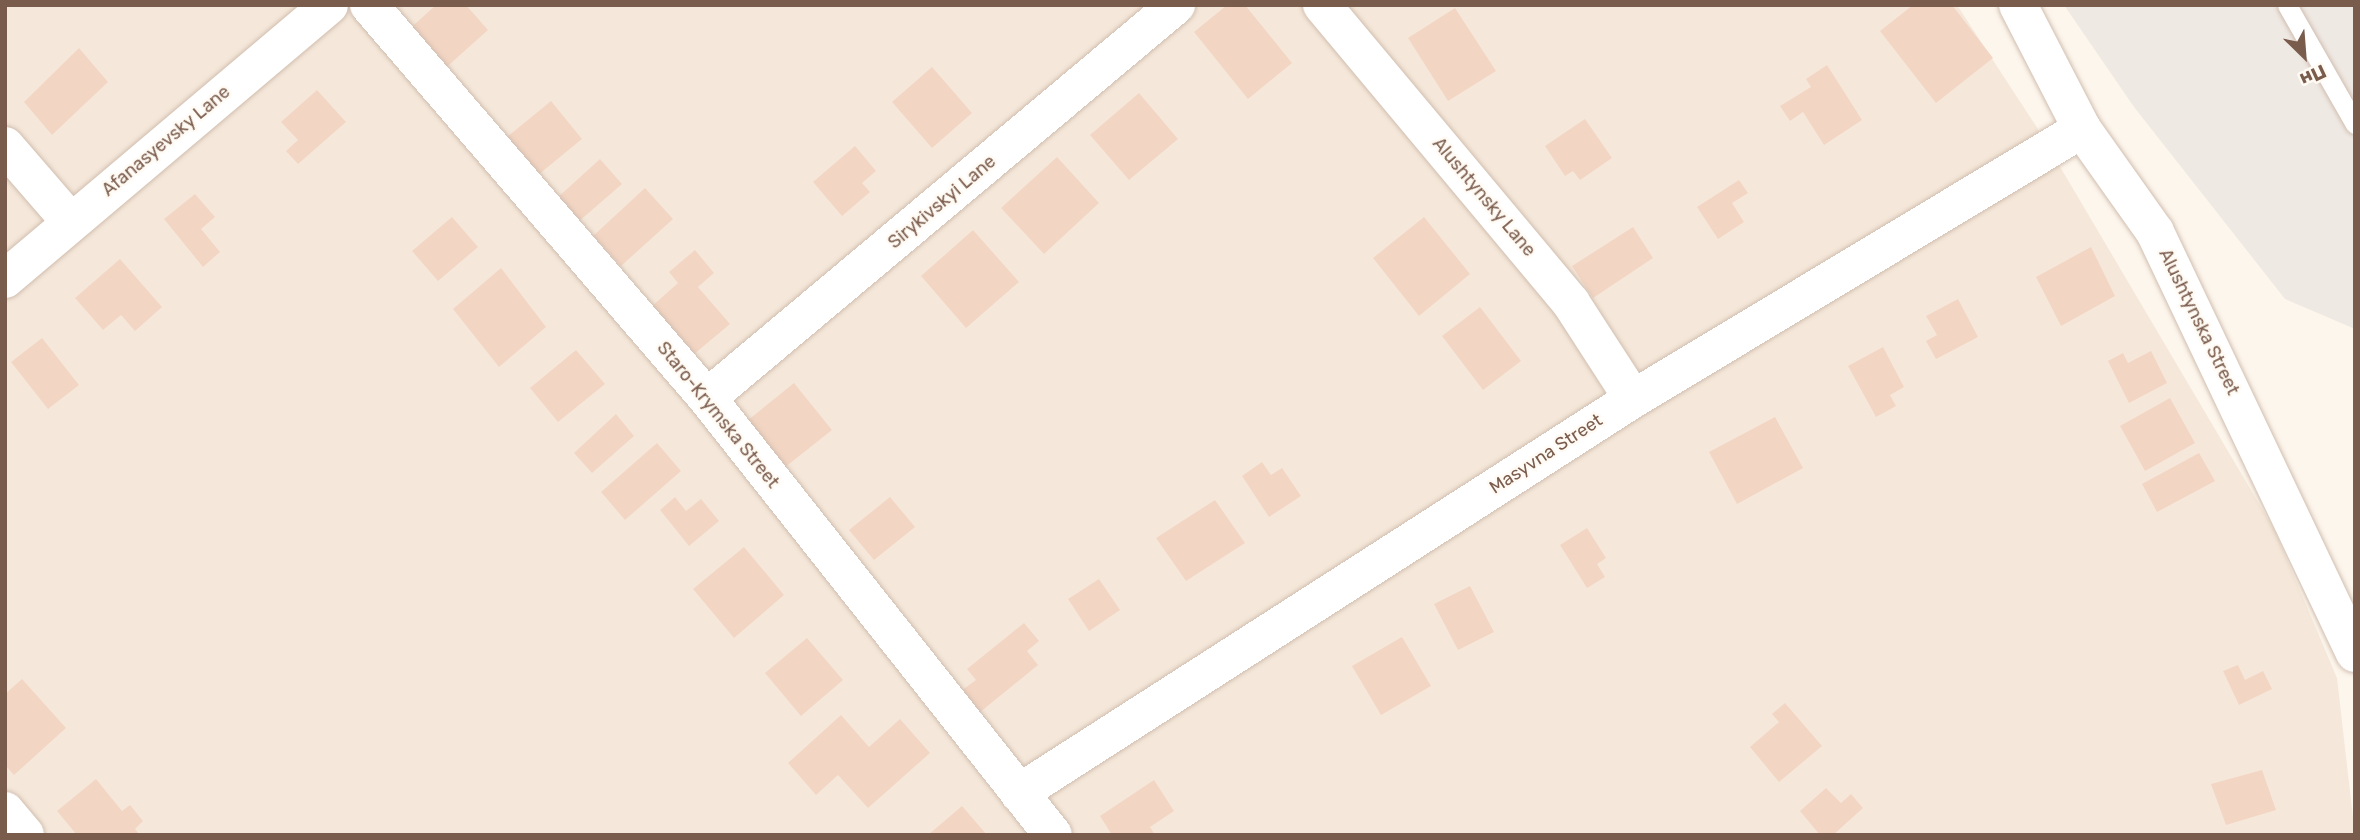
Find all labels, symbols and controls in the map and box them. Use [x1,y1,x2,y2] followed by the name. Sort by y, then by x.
[2269,21,2339,91] north arrow
[2296,60,2330,91] text: Пн
[97,81,235,201] street label: Afanasyevsky Lane
[1428,133,1540,261] street label: Alushtynsky Lane
[884,151,1000,253] street label: Sirykivskyi Lane
[2154,245,2244,399] street label: Alushtynska Street
[652,337,784,493] street label: Staro-Krymska Street
[1485,409,1607,499] street label: Masyvna Street

